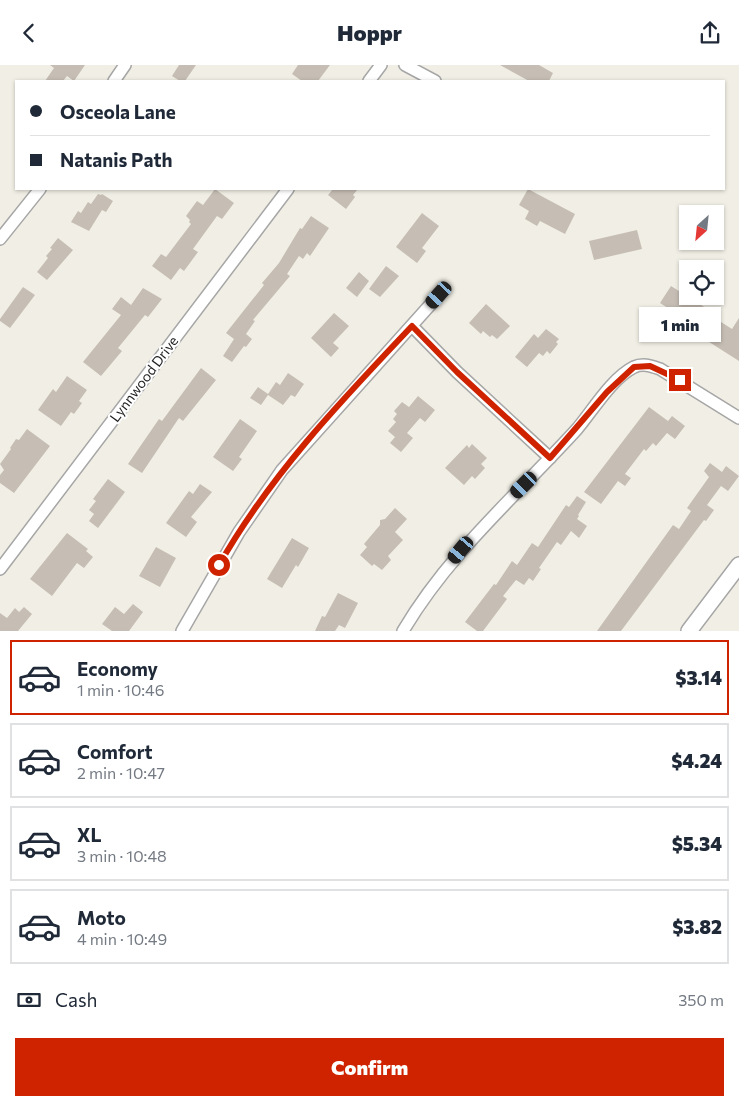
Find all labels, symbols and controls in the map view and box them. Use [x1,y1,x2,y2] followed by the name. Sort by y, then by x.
[15,19,43,47] icon: back
[337,19,402,46] text: Hoppr
[696,19,724,47] icon: share
[60,100,176,123] text: Osceola Lane
[60,148,172,171] text: Natanis Path
[679,205,724,250] north arrow
[679,205,724,305] map controls
[679,260,724,305] button: locate
[423,279,454,311] car
[639,307,721,343] callout: 1 min
[661,315,699,334] text: 1 min
[106,332,181,425] street label: Lynnwood Drive
[669,369,691,391] route end
[508,469,539,501] car
[445,534,476,566] car
[208,554,230,576] route start
[17,655,62,700] icon: car
[77,657,158,680] text: Economy
[675,666,722,689] text: $3.14
[77,680,164,699] text: 1 min · 10:46
[17,738,62,783] icon: car
[77,740,153,763] text: Comfort
[671,749,722,772] text: $4.24
[77,763,165,782] text: 2 min · 10:47
[17,821,62,866] icon: car
[77,823,102,846] text: XL
[672,832,722,855] text: $5.34
[77,846,167,865] text: 3 min · 10:48
[17,904,62,949] icon: car
[77,906,126,929] text: Moto
[672,915,722,938] text: $3.82
[77,929,167,948] text: 4 min · 10:49
[15,986,43,1014] icon: cash
[55,988,97,1011] text: Cash
[678,990,724,1009] text: 350 m
[15,1038,724,1096] button: Confirm

